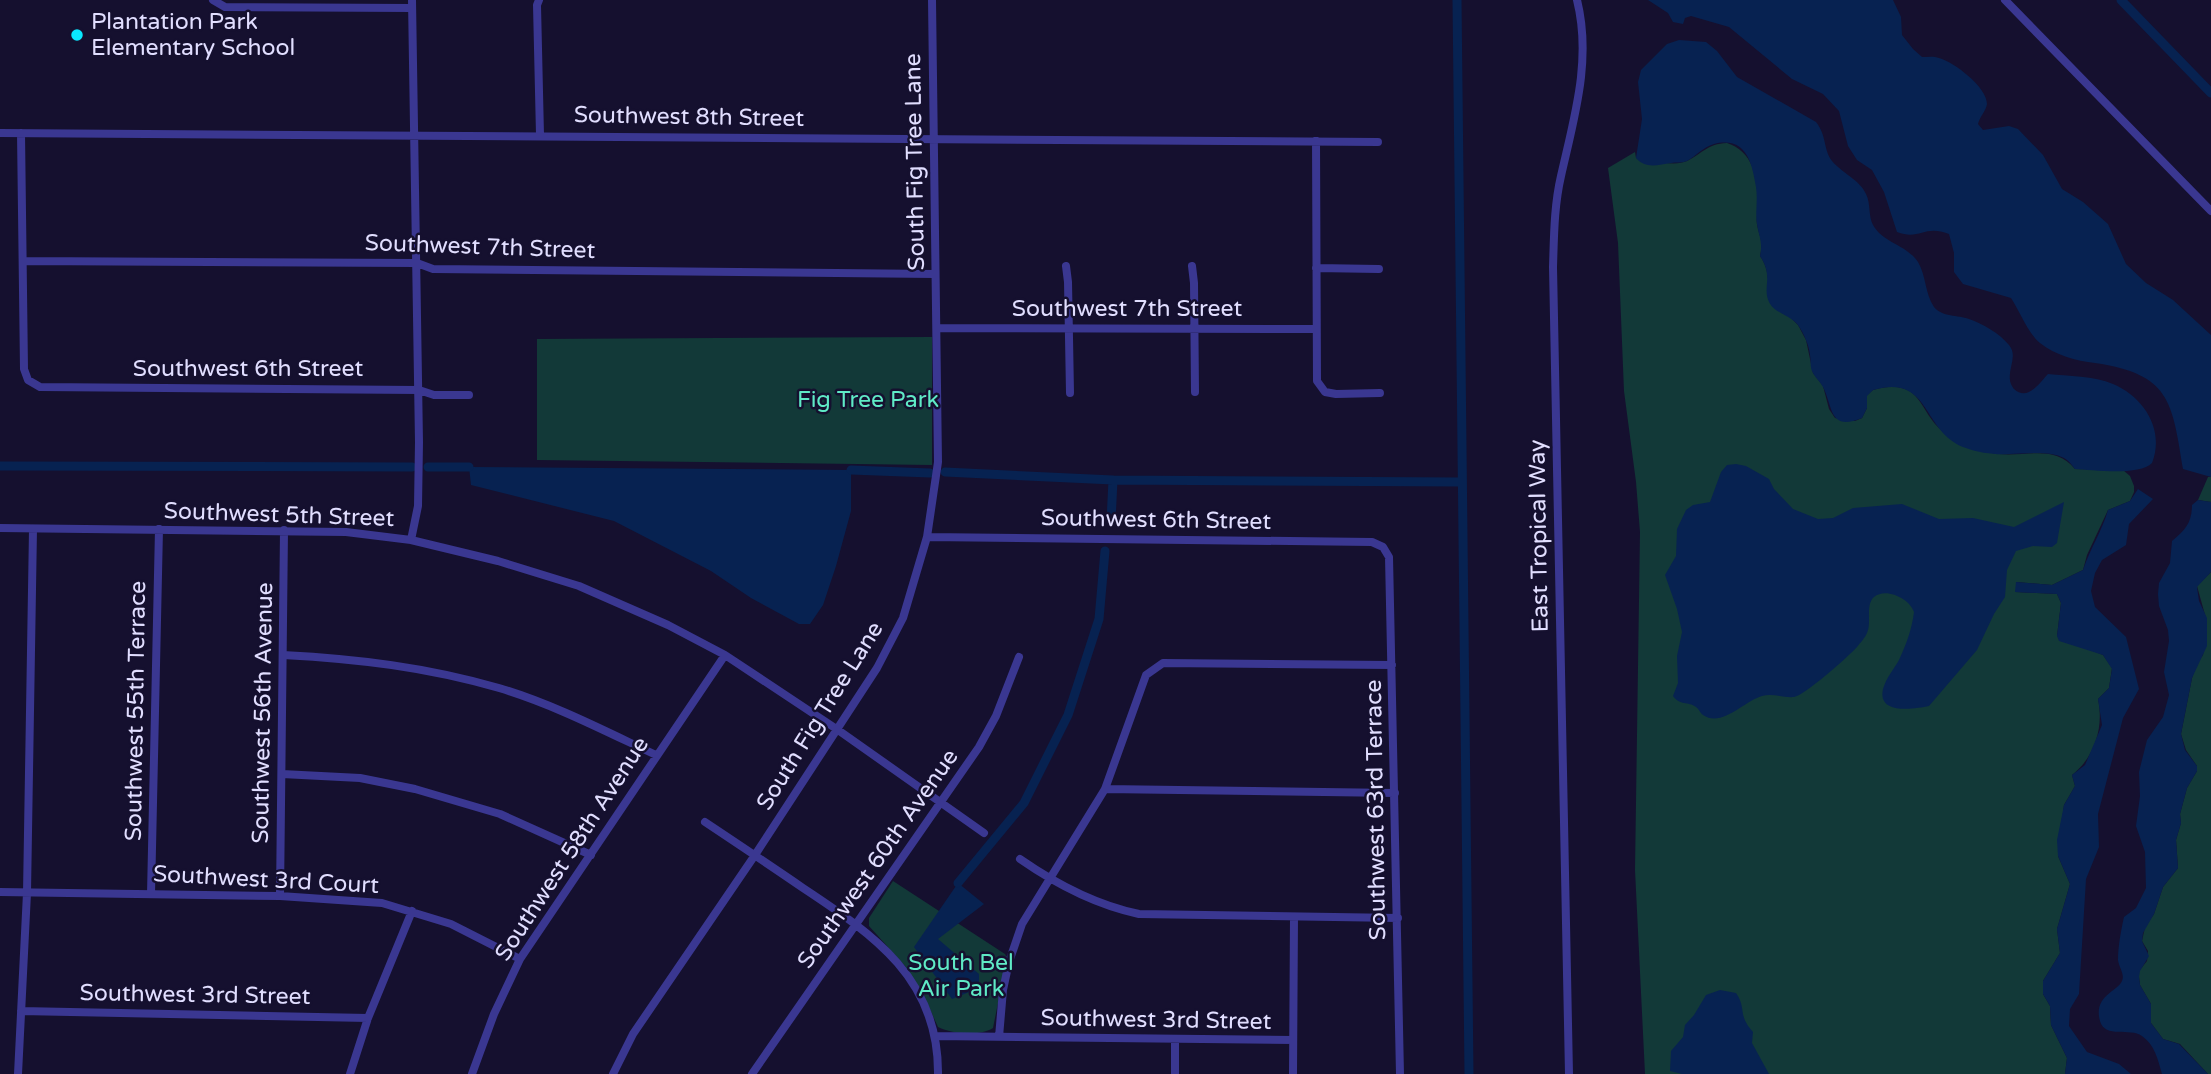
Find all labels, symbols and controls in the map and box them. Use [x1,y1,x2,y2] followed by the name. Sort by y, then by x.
[91,8,295,62] place label: Plantation Park Elementary School
[69,27,85,43] marker: Plantation Park Elementary School
[899,53,931,271] street label: South Fig Tree Lane
[574,101,805,133] street label: Southwest 8th Street
[364,229,596,265] street label: Southwest 7th Street
[1012,295,1242,323] street label: Southwest 7th Street
[133,355,363,383] street label: Southwest 6th Street
[797,386,939,414] park label: Fig Tree Park
[1523,439,1555,633] street label: East Tropical Way
[163,497,395,533] street label: Southwest 5th Street
[1041,504,1272,536] street label: Southwest 6th Street
[120,581,152,841] street label: Southwest 55th Terrace
[247,582,279,844] street label: Southwest 56th Avenue
[751,616,889,816] street label: South Fig Tree Lane
[1360,679,1392,941] street label: Southwest 63rd Terrace
[489,732,655,966] street label: Southwest 58th Avenue
[792,744,964,974] street label: Southwest 60th Avenue
[152,860,380,900] street label: Southwest 3rd Court
[908,949,1014,1003] park label: South Bel Air Park
[79,979,311,1011] street label: Southwest 3rd Street
[1040,1004,1272,1036] street label: Southwest 3rd Street

